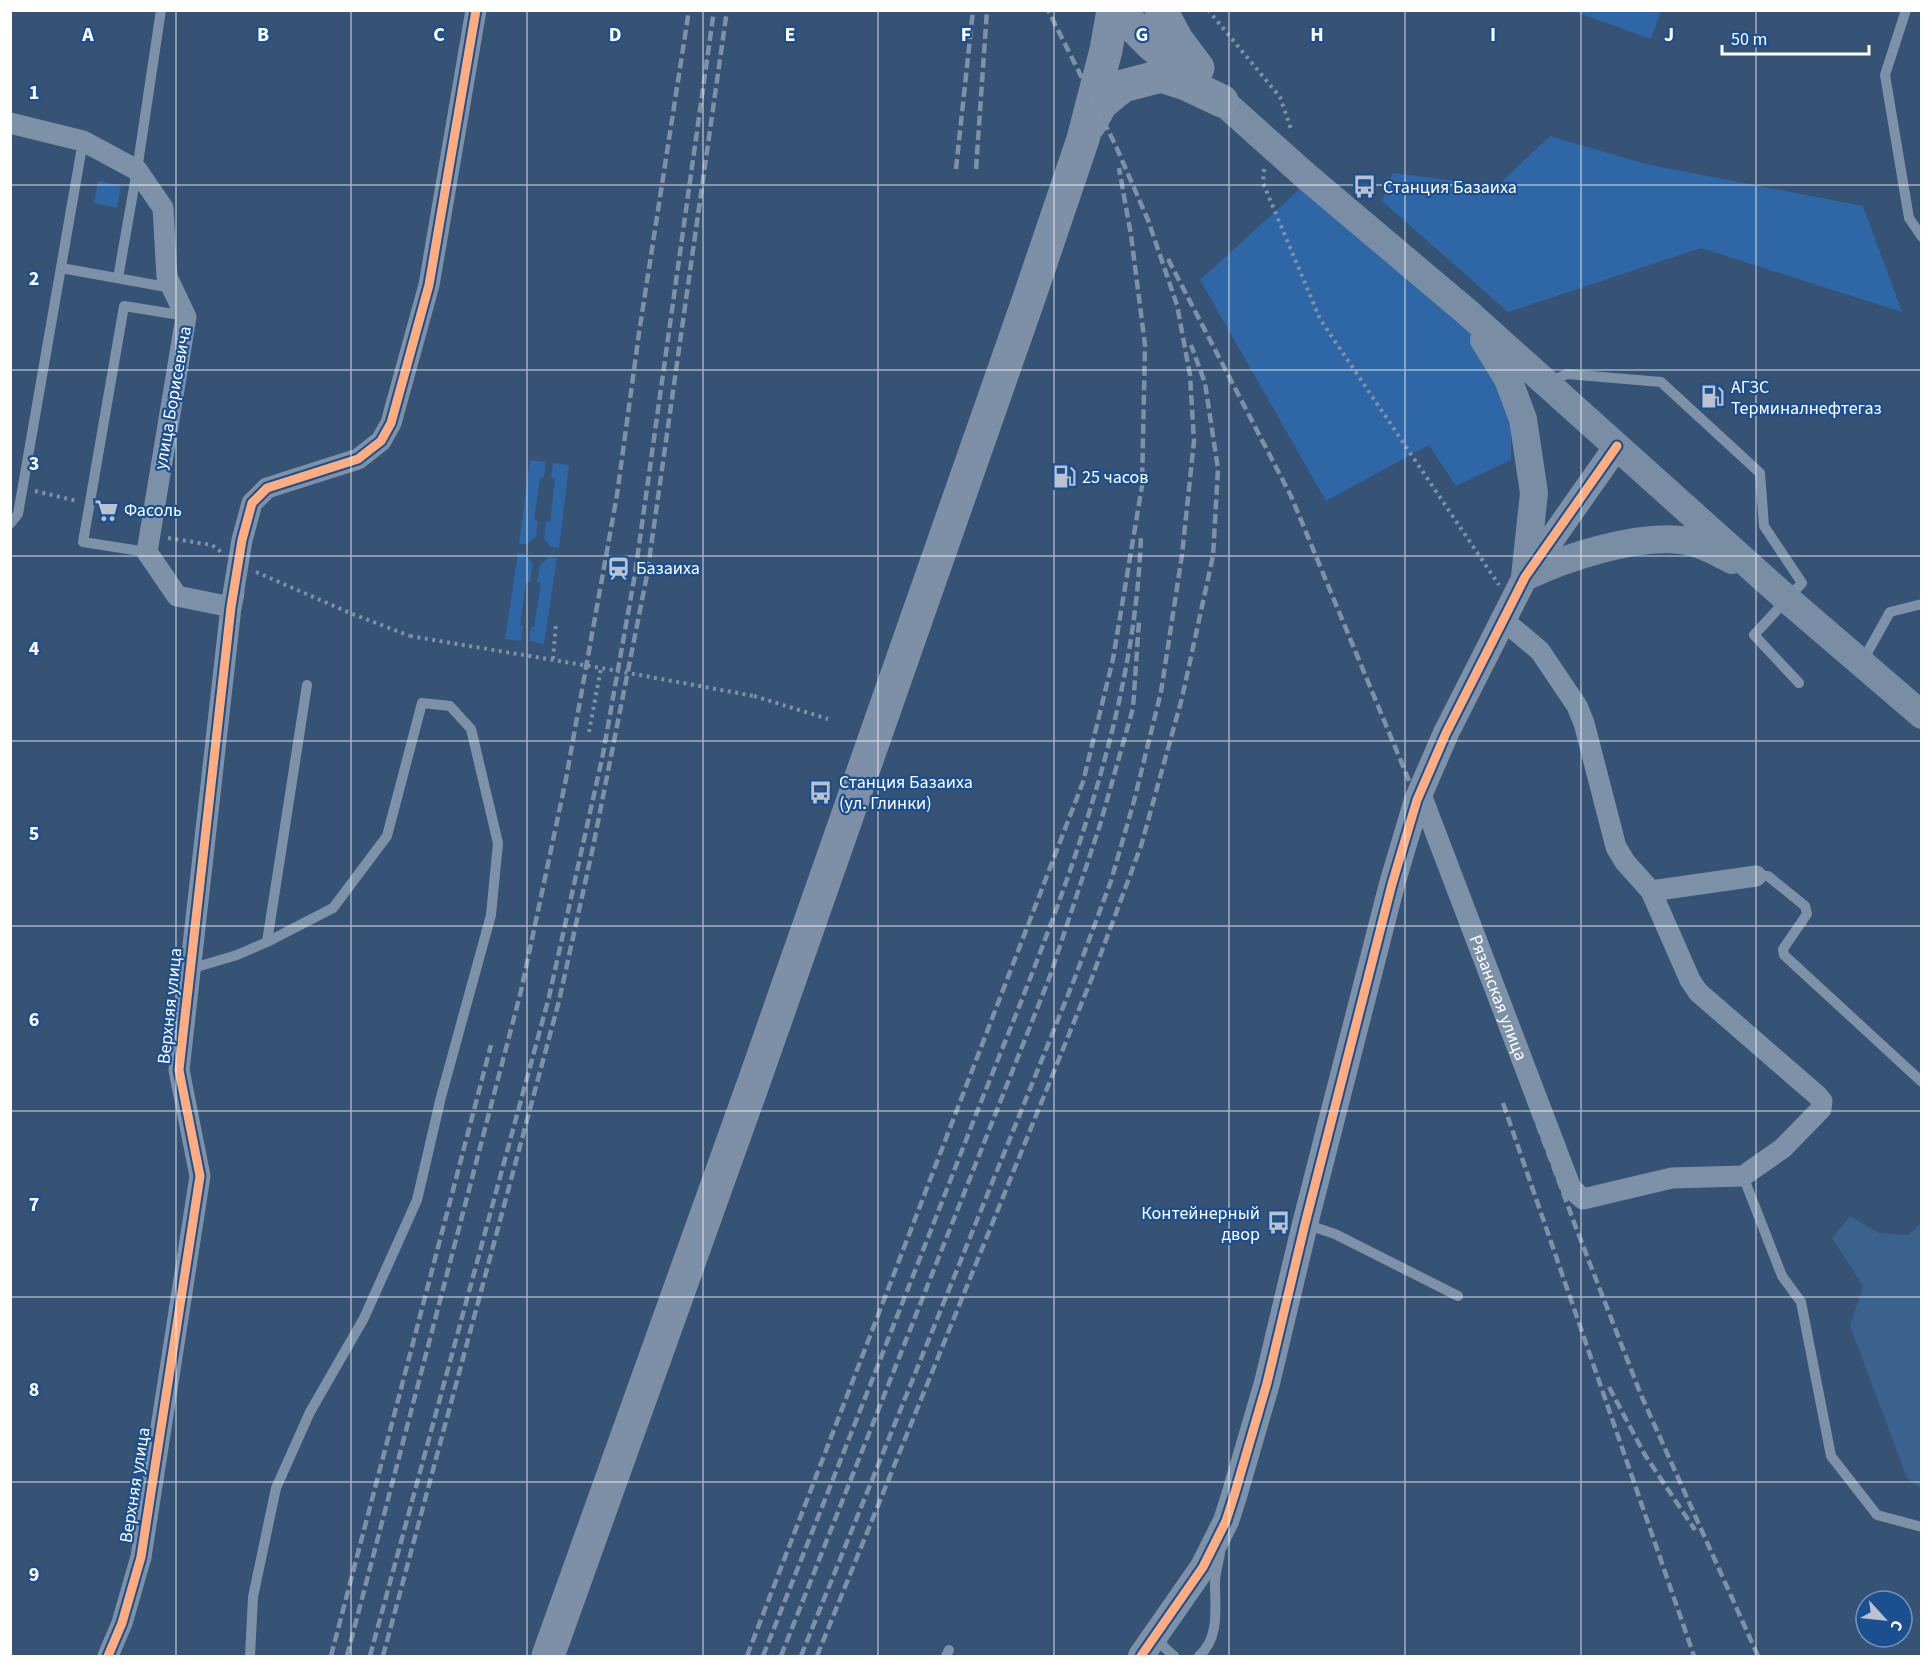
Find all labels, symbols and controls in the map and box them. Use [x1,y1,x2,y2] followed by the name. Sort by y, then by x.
[1722,18,1869,56] scale bar
[81,21,94,49] text: A
[257,21,269,49] text: B
[433,21,445,49] text: C
[609,21,621,49] text: D
[785,21,795,49] text: E
[961,21,971,49] text: F
[1136,21,1148,49] text: G
[1310,21,1324,49] text: H
[1490,21,1496,49] text: I
[1664,21,1674,49] text: J
[1731,27,1767,52] text: 50 m
[29,79,39,107] text: 1
[1352,174,1378,200] bus stop icon: Станция Базаиха
[1383,175,1517,200] place label: Станция Базаиха
[29,265,39,293] text: 2
[148,324,198,472] street label: улица Борисевича
[1731,375,1882,421] place label: АГЗС Терминалнефтегаз
[1700,384,1726,410] fuel station icon: АГЗС Терминалнефтегаз
[29,450,39,478] text: 3
[1051,464,1077,490] fuel station icon: 25 часов
[1082,465,1149,490] place label: 25 часов
[93,497,119,523] supermarket icon: Фасоль
[124,498,182,523] place label: Фасоль
[605,555,631,581] station icon: Базаиха
[636,556,700,581] place label: Базаиха
[29,635,40,663] text: 4
[839,770,973,816] place label: Станция Базаиха (ул. Глинки)
[808,779,834,805] bus stop icon: Станция Базаиха (ул. Глинки)
[29,820,39,848] text: 5
[1463,931,1534,1064] street label: Рязанская улица
[151,947,189,1065] street label: Верхняя улица
[29,1006,39,1034] text: 6
[29,1191,39,1219] text: 7
[1141,1201,1260,1247] place label: Контейнерный двор
[1265,1210,1291,1236] bus stop icon: Контейнерный двор
[29,1376,39,1404] text: 8
[114,1425,156,1545] street label: Верхняя улица
[29,1561,39,1589] text: 9
[1854,1589,1914,1649] north arrow
[1885,1616,1908,1634] text: С

